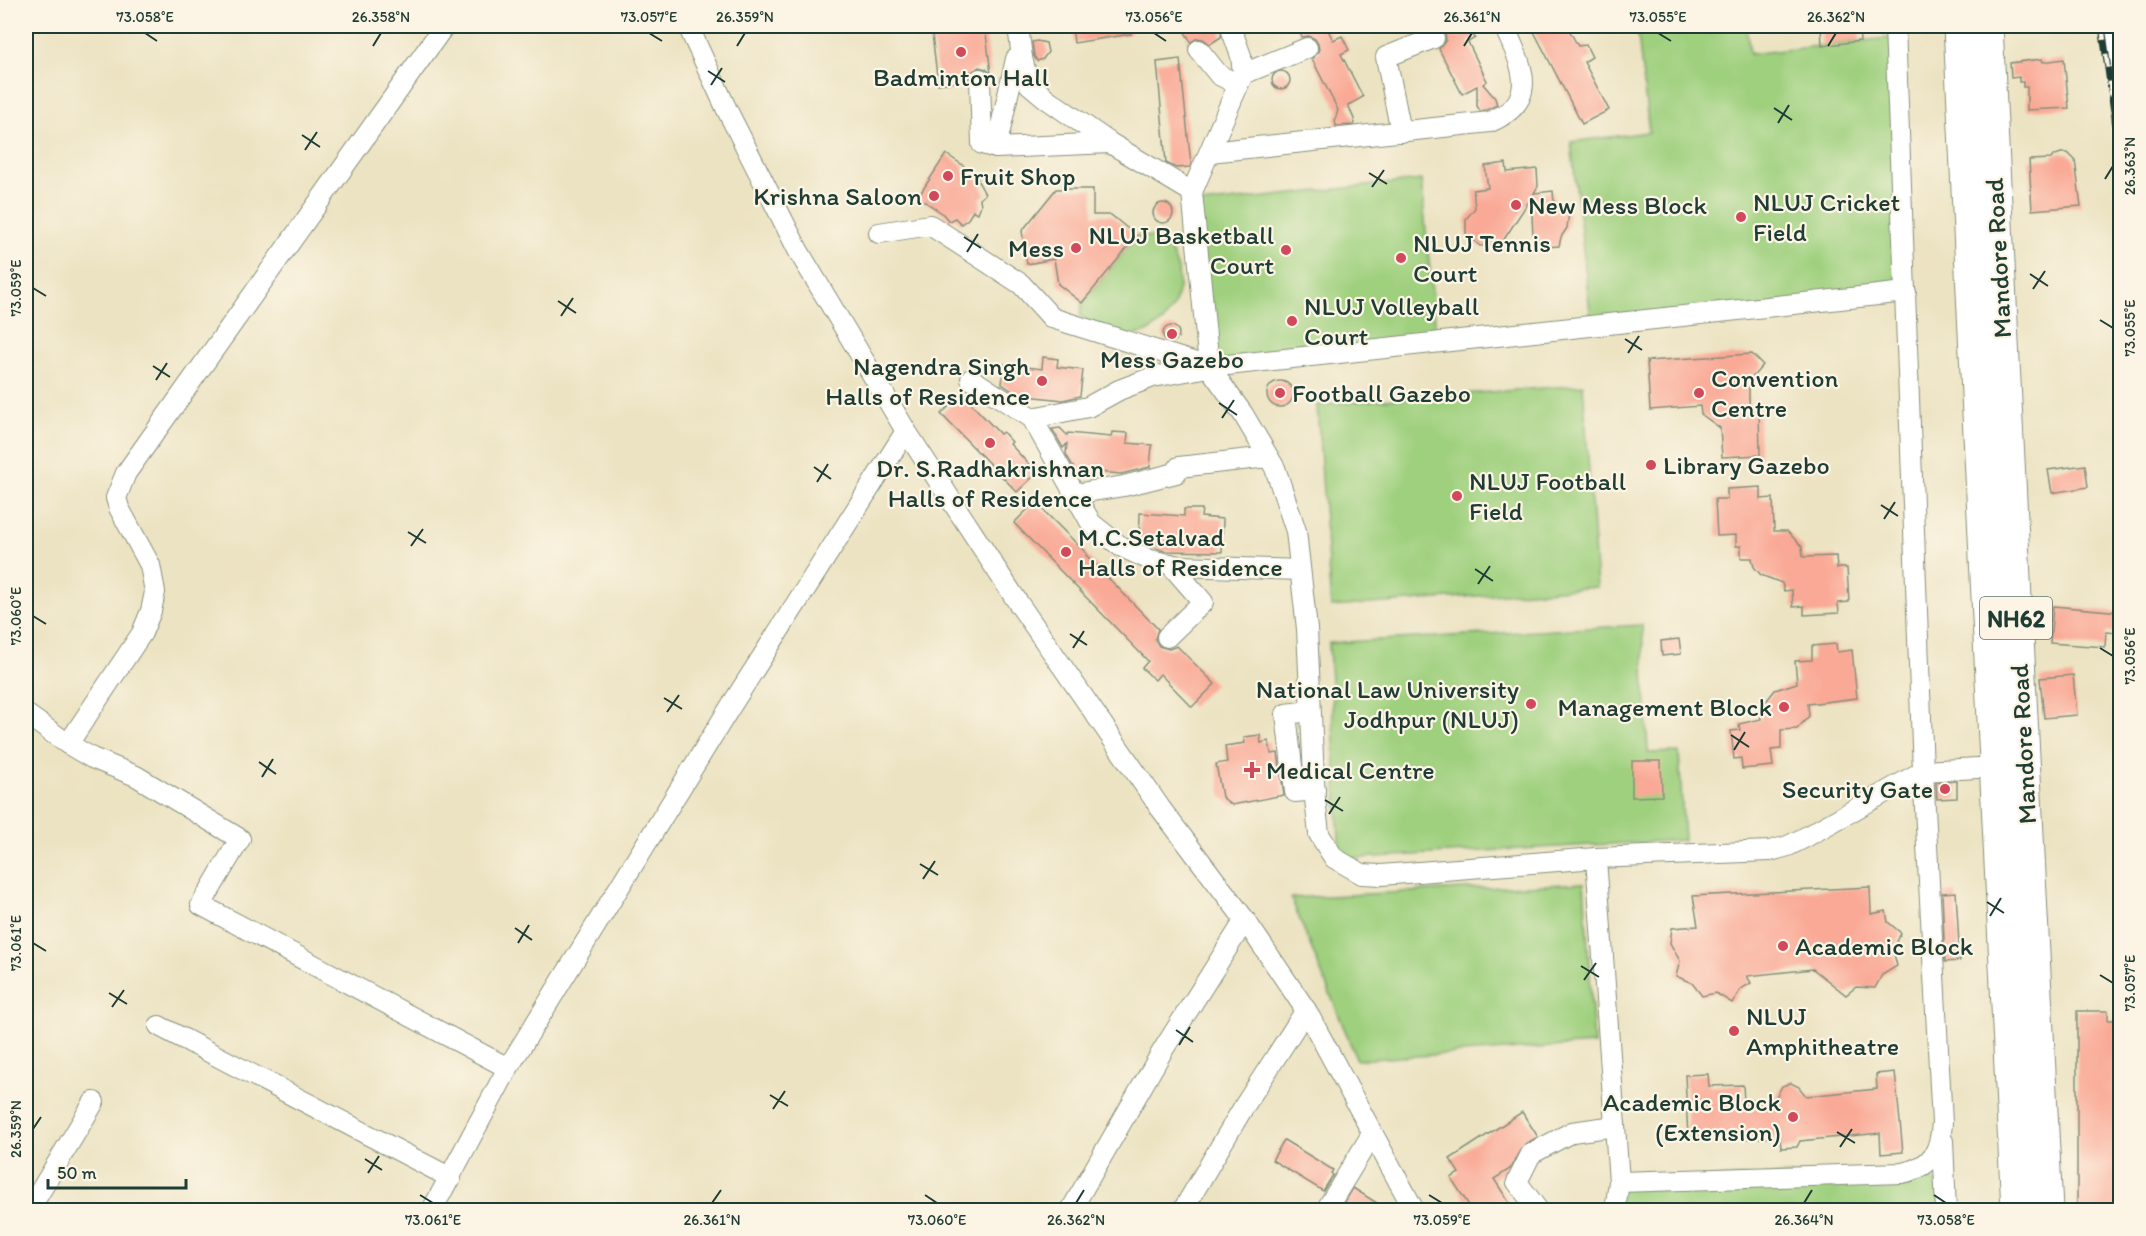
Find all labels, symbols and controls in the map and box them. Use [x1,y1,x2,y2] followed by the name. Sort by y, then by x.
[116,8,174,26] text: 73.058°E
[352,8,410,26] text: 26.358°N
[621,8,677,26] text: 73.057°E
[716,8,774,26] text: 26.359°N
[1125,8,1183,26] text: 73.056°E
[1443,8,1501,26] text: 26.361°N
[1629,8,1687,26] text: 73.055°E
[1807,8,1865,26] text: 26.362°N
[954,45,968,59] marker: Badminton Hall
[873,61,1049,93] place label: Badminton Hall
[2121,137,2139,195] text: 26.363°N
[960,160,1075,192] place label: Fruit Shop
[941,169,955,183] marker: Fruit Shop
[1978,176,2018,339] street label: Mandore Road
[753,180,922,212] place label: Krishna Saloon
[1753,186,1901,248] place label: NLUJ Cricket Field
[927,189,941,203] marker: Krishna Saloon
[1528,189,1707,221] place label: New Mess Block
[1509,198,1523,212] marker: New Mess Block
[1734,210,1748,224] marker: NLUJ Cricket Field
[1088,219,1274,281] place label: NLUJ Basketball Court
[1413,227,1551,289] place label: NLUJ Tennis Court
[1008,232,1064,264] place label: Mess
[1069,241,1083,255] marker: Mess
[1279,243,1293,257] marker: NLUJ Basketball Court
[1394,251,1408,265] marker: NLUJ Tennis Court
[7,260,25,316] text: 73.059°E
[1304,290,1479,352] place label: NLUJ Volleyball Court
[2121,299,2139,357] text: 73.055°E
[1285,314,1299,328] marker: NLUJ Volleyball Court
[1165,327,1179,341] marker: Mess Gazebo
[1100,343,1244,375] place label: Mess Gazebo
[825,350,1030,412] place label: Nagendra Singh Halls of Residence
[1711,362,1839,424] place label: Convention Centre
[1035,374,1049,388] marker: Nagendra Singh Halls of Residence
[1292,377,1471,409] place label: Football Gazebo
[1273,386,1287,400] marker: Football Gazebo
[1692,386,1706,400] marker: Convention Centre
[983,436,997,450] marker: Dr. S.Radhakrishnan Halls of Residence
[1663,449,1830,481] place label: Library Gazebo
[876,452,1104,514] place label: Dr. S.Radhakrishnan Halls of Residence
[1644,458,1658,472] marker: Library Gazebo
[1469,465,1626,527] place label: NLUJ Football Field
[1450,489,1464,503] marker: NLUJ Football Field
[1078,521,1283,583] place label: M.C.Setalvad Halls of Residence
[1059,545,1073,559] marker: M.C.Setalvad Halls of Residence
[7,587,25,645] text: 73.060°E
[1980,597,2052,639] road number: NH62
[2121,627,2139,685] text: 73.056°E
[2003,662,2043,825] street label: Mandore Road
[1256,673,1519,735] place label: National Law University Jodhpur (NLUJ)
[1557,691,1772,723] place label: Management Block
[1524,697,1538,711] marker: National Law University Jodhpur (NLUJ)
[1777,700,1791,714] marker: Management Block
[1266,754,1435,786] place label: Medical Centre
[1243,761,1261,779] marker: Medical Centre
[1782,773,1933,805] place label: Security Gate
[1938,782,1952,796] marker: Security Gate
[7,915,25,971] text: 73.061°E
[1795,930,1974,962] place label: Academic Block
[1776,939,1790,953] marker: Academic Block
[2121,955,2139,1011] text: 73.057°E
[1746,1000,1899,1062] place label: NLUJ Amphitheatre
[1727,1024,1741,1038] marker: NLUJ Amphitheatre
[1603,1086,1782,1148] place label: Academic Block (Extension)
[7,1100,25,1158] text: 26.359°N
[1786,1110,1800,1124] marker: Academic Block (Extension)
[48,1152,186,1190] scale bar
[57,1162,97,1184] text: 50 m
[405,1211,461,1229] text: 73.061°E
[683,1211,741,1229] text: 26.361°N
[908,1211,966,1229] text: 73.060°E
[1047,1211,1105,1229] text: 26.362°N
[1414,1211,1470,1229] text: 73.059°E
[1774,1211,1834,1229] text: 26.364°N
[1917,1211,1975,1229] text: 73.058°E

